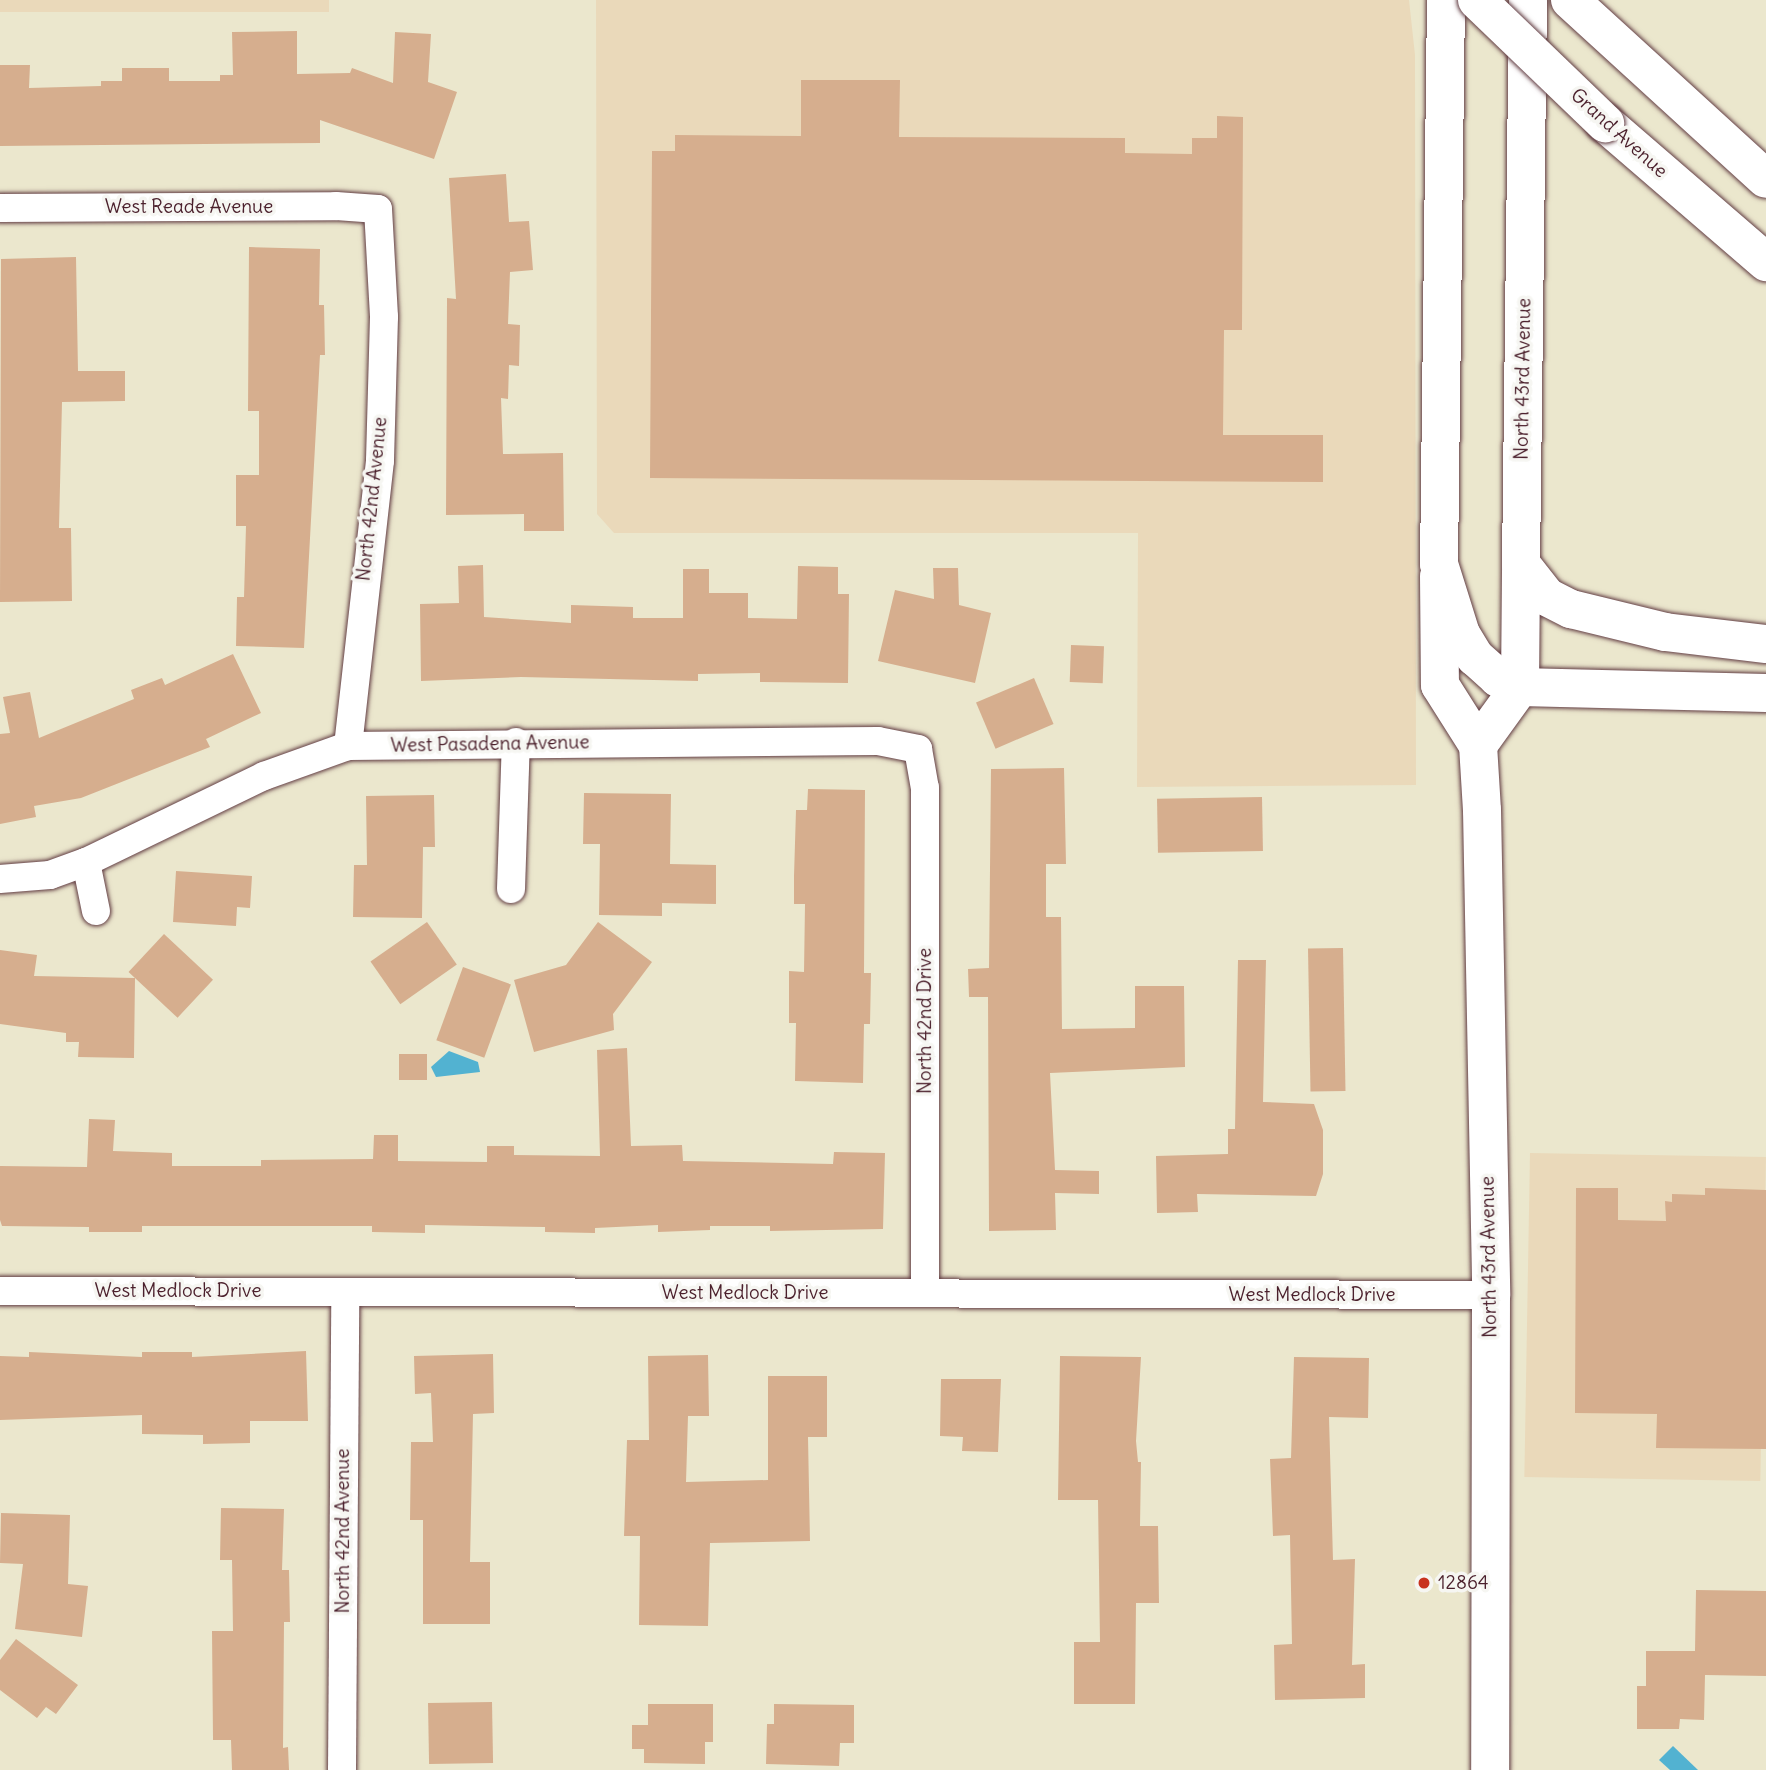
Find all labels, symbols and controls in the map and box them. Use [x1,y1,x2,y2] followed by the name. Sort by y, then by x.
[1566,84,1672,182] street label: Grand Avenue
[105,196,273,218] street label: West Reade Avenue
[1510,298,1536,460] street label: North 43rd Avenue
[352,416,392,582] street label: North 42nd Avenue
[390,731,590,757] street label: West Pasadena Avenue
[914,948,936,1094] street label: North 42nd Drive
[1476,1176,1502,1338] street label: North 43rd Avenue
[95,1280,261,1302] street label: West Medlock Drive
[662,1282,828,1304] street label: West Medlock Drive
[1229,1284,1395,1306] street label: West Medlock Drive
[332,1448,354,1614] street label: North 42nd Avenue
[1438,1572,1489,1594] place label: 12864
[1416,1575,1432,1591] marker: 12864

